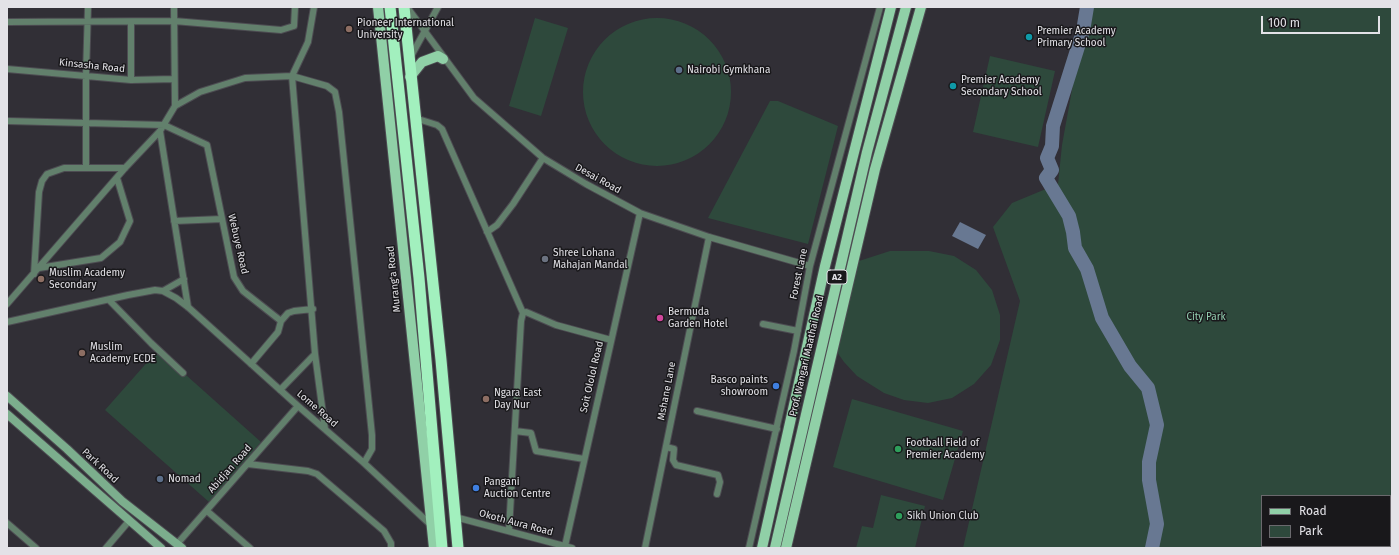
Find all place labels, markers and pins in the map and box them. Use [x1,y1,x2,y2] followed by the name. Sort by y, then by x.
[357,17,454,40] place label: Pioneer International University
[344,24,354,34] marker: Pioneer International University
[1037,25,1116,48] place label: Premier Academy Primary School
[1024,32,1034,42] marker: Premier Academy Primary School
[687,64,770,76] place label: Nairobi Gymkhana
[674,65,684,75] marker: Nairobi Gymkhana
[961,74,1042,98] place label: Premier Academy Secondary School
[948,81,958,91] marker: Premier Academy Secondary School
[553,247,627,270] place label: Shree Lohana Mahajan Mandal
[540,254,550,264] marker: Shree Lohana Mahajan Mandal
[49,267,125,290] place label: Muslim Academy Secondary
[36,274,46,284] marker: Muslim Academy Secondary
[668,306,728,330] place label: Bermuda Garden Hotel
[655,313,665,323] marker: Bermuda Garden Hotel
[90,341,156,364] place label: Muslim Academy ECDE
[77,348,87,358] marker: Muslim Academy ECDE
[711,374,768,398] place label: Basco paints showroom
[771,381,781,391] marker: Basco paints showroom
[494,387,542,410] place label: Ngara East Day Nur
[481,394,491,404] marker: Ngara East Day Nur
[906,437,985,460] place label: Football Field of Premier Academy
[893,444,903,454] marker: Football Field of Premier Academy
[168,473,201,485] place label: Nomad
[155,474,165,484] marker: Nomad
[484,476,550,500] place label: Pangani Auction Centre
[471,483,481,493] marker: Pangani Auction Centre
[907,510,979,522] place label: Sikh Union Club
[894,511,904,521] marker: Sikh Union Club

